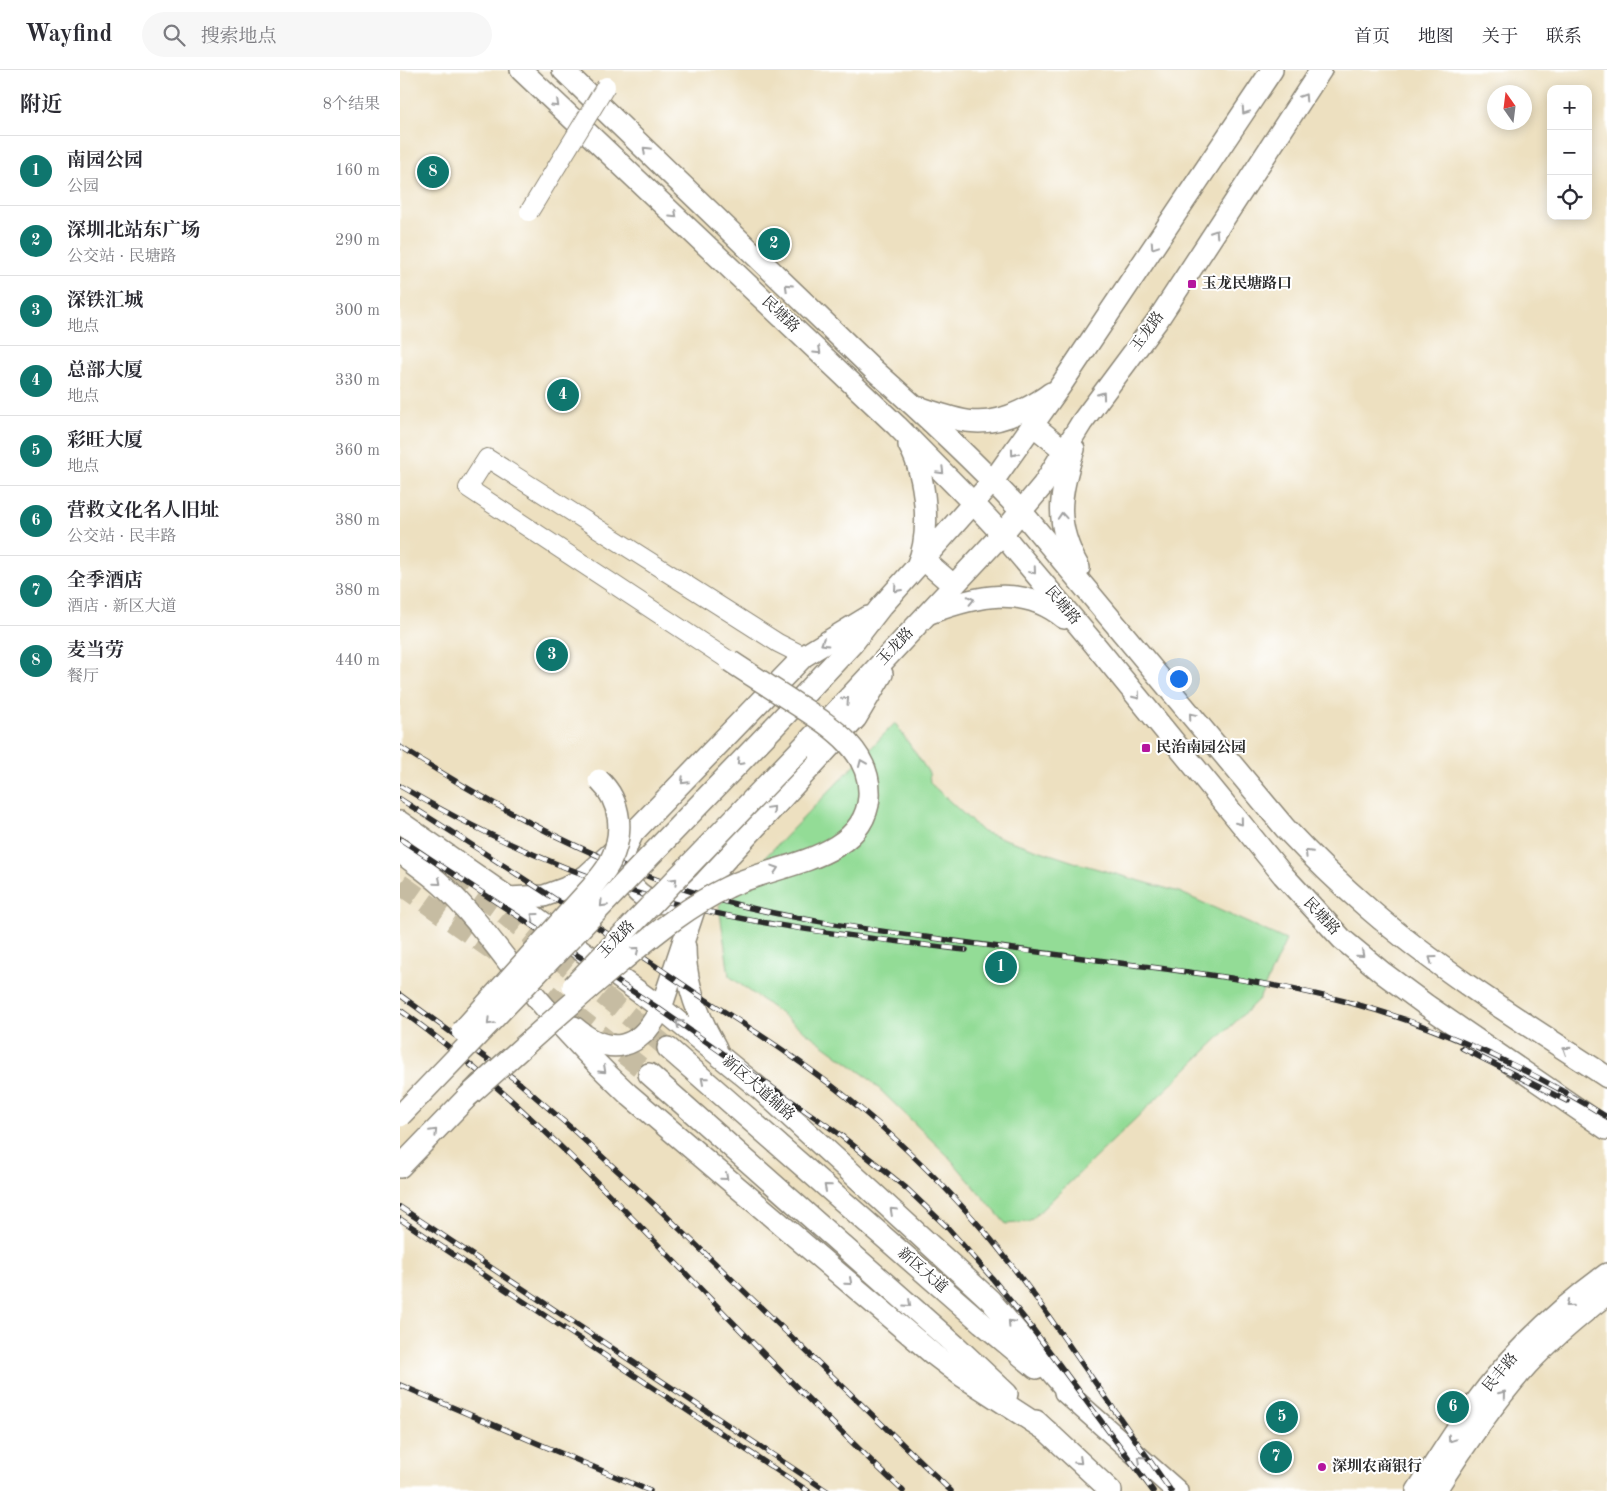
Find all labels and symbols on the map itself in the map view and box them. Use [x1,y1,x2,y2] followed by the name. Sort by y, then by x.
[1487,85,1532,130] north arrow
[1297,93,1307,102] one-way arrow
[551,98,560,107] one-way arrow
[1241,105,1251,114] one-way arrow
[643,147,652,156] one-way arrow
[417,153,449,191] pin: 8
[669,209,678,218] one-way arrow
[758,225,790,263] pin: 2
[1208,229,1218,238] one-way arrow
[1151,240,1160,249] one-way arrow
[1202,274,1292,292] place label: 玉龙民塘路口
[1186,278,1198,290] marker: 玉龙民塘路口
[785,284,794,293] one-way arrow
[758,293,803,336] street label: 民塘路
[1127,308,1167,355] street label: 玉龙路
[812,345,821,354] one-way arrow
[547,376,579,414] pin: 4
[1096,391,1105,401] one-way arrow
[1011,447,1020,456] one-way arrow
[935,465,944,474] one-way arrow
[1057,512,1068,520] one-way arrow
[1027,565,1036,574] one-way arrow
[1042,583,1084,628] street label: 民塘路
[894,584,903,593] one-way arrow
[967,595,976,606] one-way arrow
[874,624,917,669] street label: 玉龙路
[536,636,568,674] pin: 3
[821,636,830,646] one-way arrow
[1166,666,1192,692] your location
[1131,690,1139,699] one-way arrow
[840,697,849,706] one-way arrow
[1188,713,1197,722] one-way arrow
[1156,738,1246,756] place label: 民治南园公园
[1140,742,1152,754] marker: 民治南园公园
[737,757,746,766] one-way arrow
[857,759,868,768] one-way arrow
[681,776,690,785] one-way arrow
[766,806,775,815] one-way arrow
[1234,816,1242,825] one-way arrow
[1305,850,1314,859] one-way arrow
[771,865,779,875] one-way arrow
[433,876,442,885] one-way arrow
[668,877,677,886] one-way arrow
[1300,894,1343,939] street label: 民塘路
[599,899,608,908] one-way arrow
[531,914,540,922] one-way arrow
[595,917,638,961] street label: 玉龙路
[630,946,639,955] one-way arrow
[985,948,1017,986] pin: 1
[1355,949,1364,957] one-way arrow
[1428,956,1438,965] one-way arrow
[487,1016,496,1025] one-way arrow
[676,1021,685,1029] one-way arrow
[1562,1047,1572,1056] one-way arrow
[719,1052,798,1124] street label: 新区大道辅路
[597,1064,606,1073] one-way arrow
[701,1077,710,1086] one-way arrow
[428,1129,437,1138] one-way arrow
[720,1171,729,1180] one-way arrow
[823,1184,832,1193] one-way arrow
[890,1208,899,1217] one-way arrow
[894,1244,951,1296] street label: 新区大道
[843,1277,852,1285] one-way arrow
[903,1298,912,1307] one-way arrow
[1565,1298,1574,1307] one-way arrow
[1007,1320,1016,1329] one-way arrow
[1479,1350,1521,1395] street label: 民丰路
[1437,1388,1469,1426] pin: 6
[1498,1391,1506,1400] one-way arrow
[1266,1398,1298,1436] pin: 5
[1448,1434,1457,1443] one-way arrow
[1260,1438,1292,1476] pin: 7
[1073,1455,1082,1464] one-way arrow
[1137,1455,1146,1464] one-way arrow
[1332,1457,1422,1475] place label: 深圳农商银行
[1316,1461,1328,1473] marker: 深圳农商银行

